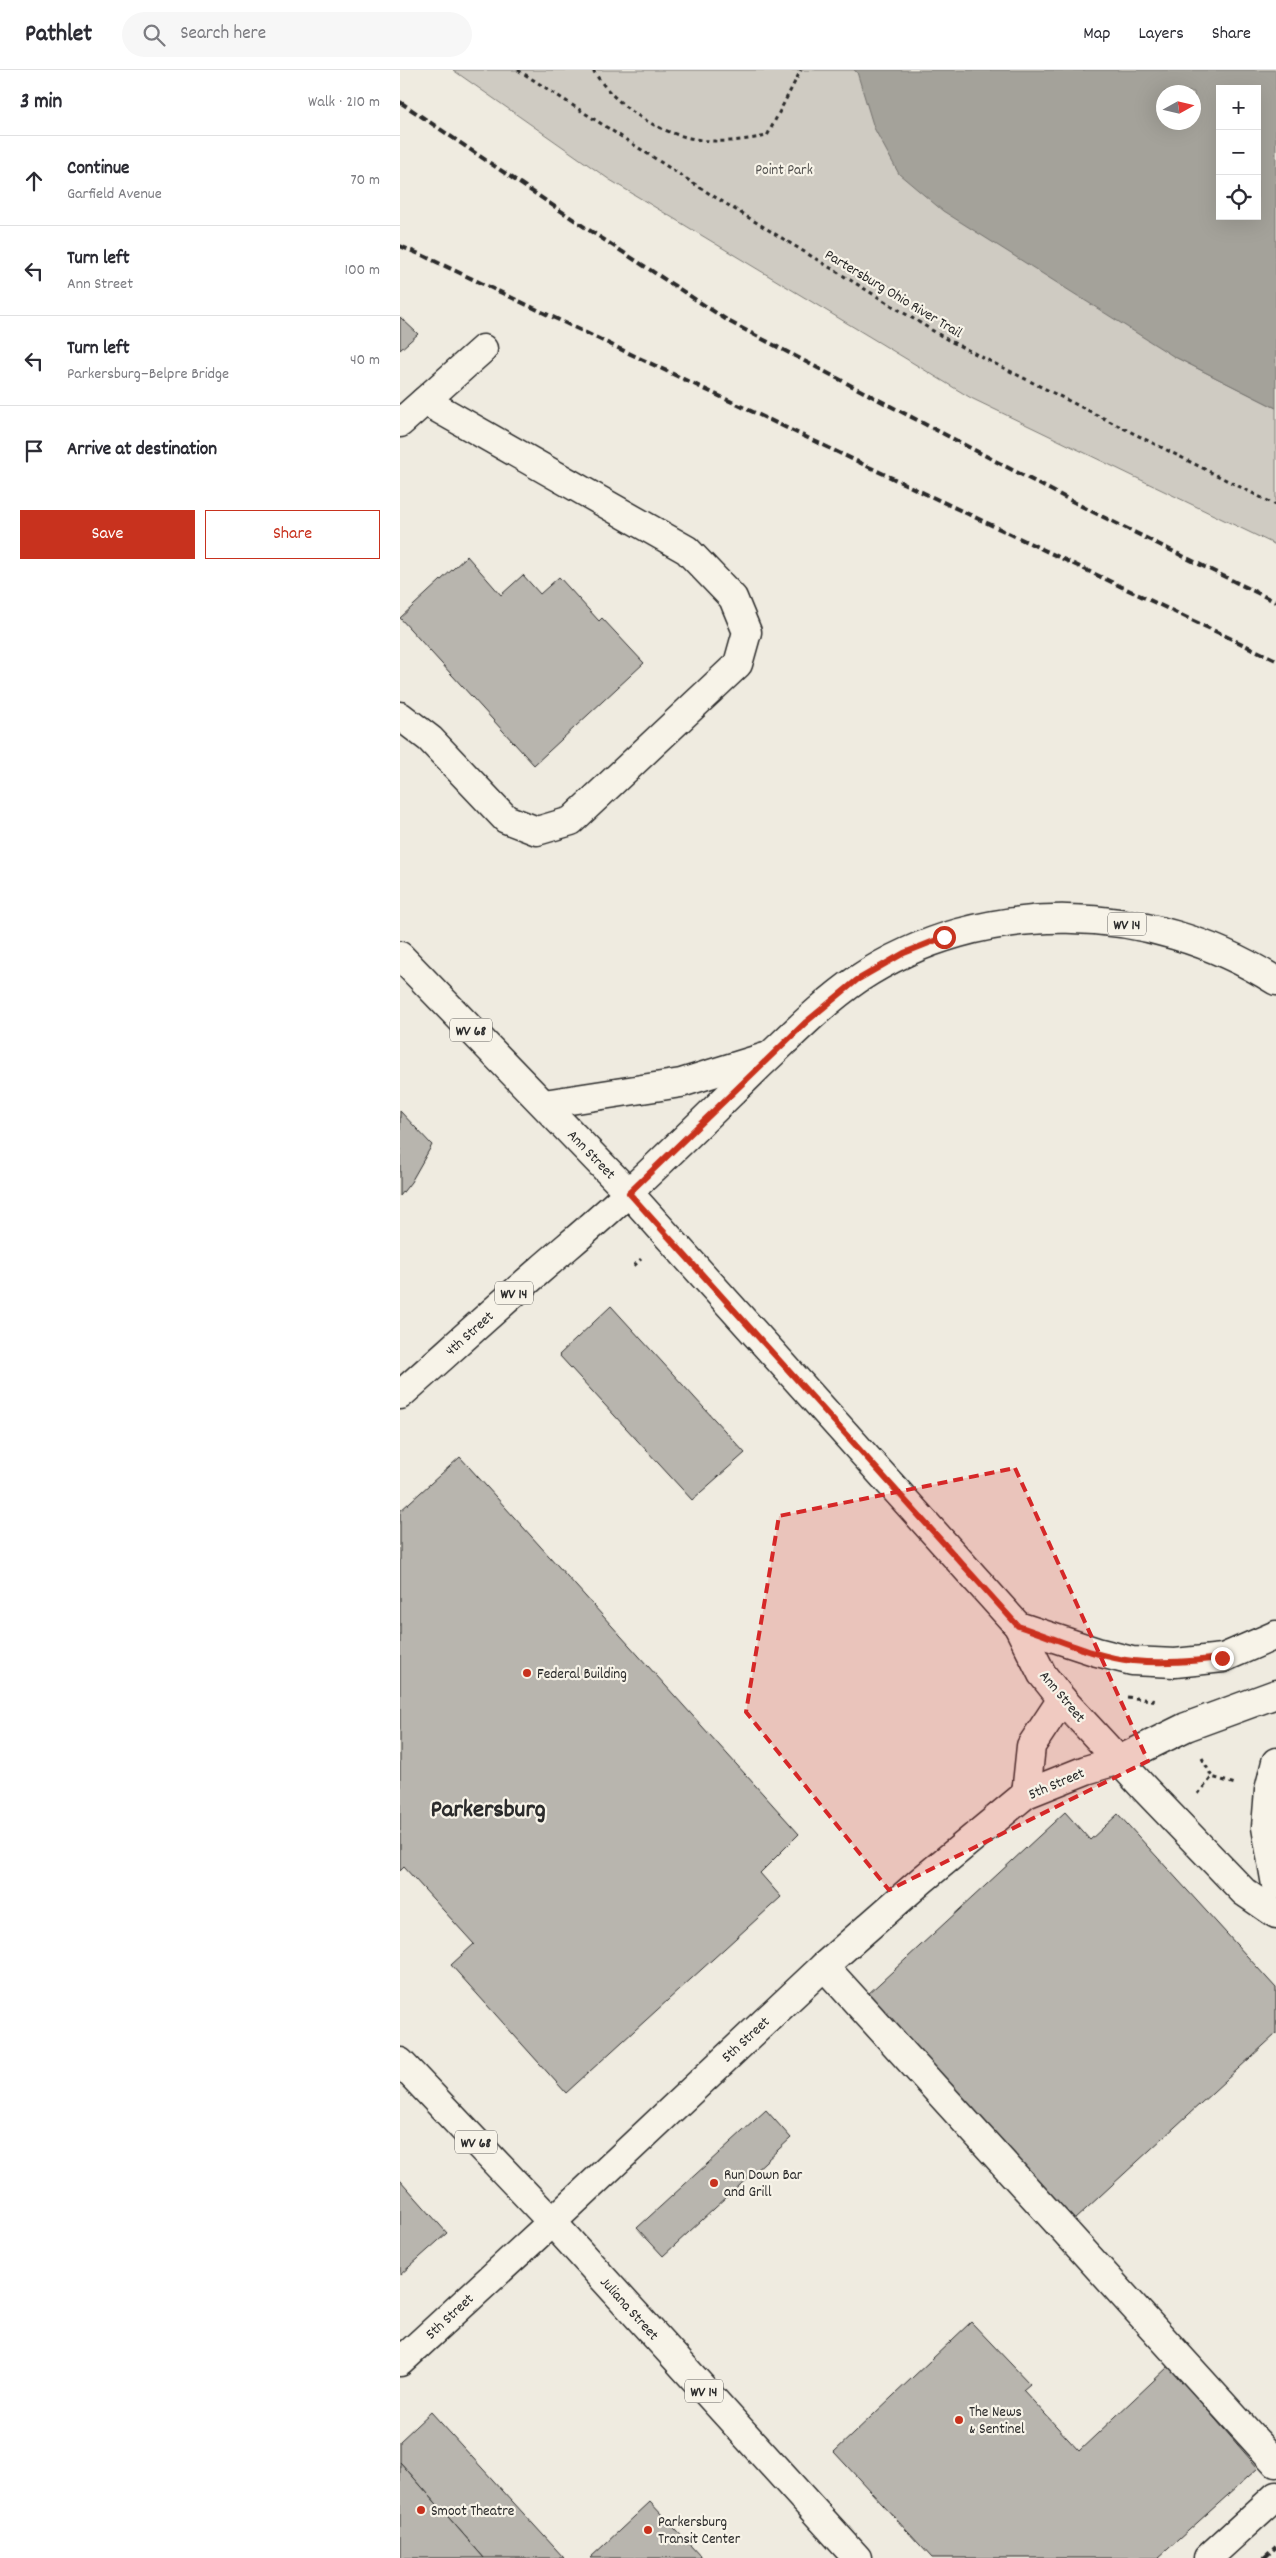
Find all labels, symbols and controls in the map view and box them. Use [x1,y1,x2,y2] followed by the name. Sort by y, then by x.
[122,12,472,57] search box
[25,18,92,52] text: Pathlet
[140,21,168,49] icon: search
[180,21,266,48] text: Search here
[1083,22,1110,47] text: Map
[1138,22,1184,47] text: Layers
[1212,22,1251,47] text: Share
[1156,85,1201,130] north arrow
[1216,85,1261,220] map controls
[1216,85,1261,130] button: +
[20,88,62,118] text: 3 min
[308,91,380,114] text: Walk · 210 m
[1216,130,1261,175] button: −
[67,156,129,183] text: Continue
[755,160,813,182] park label: Point Park
[20,167,48,195] icon: ahead
[350,169,380,192] text: 70 m
[1216,175,1261,220] button: locate
[67,183,162,206] text: Garfield Avenue
[820,245,966,345] street label: Partersburg Ohio River Trail
[67,246,130,273] text: Turn left
[20,257,48,285] icon: left
[344,259,380,282] text: 100 m
[67,273,133,296] text: Ann Street
[67,336,130,363] text: Turn left
[20,347,48,375] icon: left
[350,349,380,372] text: 40 m
[67,363,229,386] text: Parkersburg–Belpre Bridge
[20,437,48,465] icon: arrive
[67,437,217,464] text: Arrive at destination
[20,510,195,559] button: Save
[205,510,380,559] button: Share
[1108,912,1146,936] road number: WV 14
[933,926,956,949] route start
[450,1018,492,1042] road number: WV 68
[561,1125,620,1186] street label: Ann Street
[495,1282,533,1304] road number: WV 14
[441,1306,500,1362] street label: 4th Street
[1211,1647,1234,1670] route end
[537,1664,627,1686] place label: Federal Building
[1033,1666,1090,1728] street label: Ann Street
[521,1667,533,1679] marker: Federal Building
[1025,1763,1089,1807] street label: 5th Street
[430,1793,546,1829] district label: Parkersburg
[717,2012,776,2069] street label: 5th Street
[455,2130,497,2154] road number: WV 68
[724,2165,803,2204] place label: Run Down Bar and Grill
[708,2177,720,2189] marker: Run Down Bar and Grill
[594,2273,663,2346] street label: Juliana Street
[421,2289,480,2346] street label: 5th Street
[685,2380,723,2402] road number: WV 14
[969,2402,1025,2441] place label: The News & Sentinel
[953,2414,965,2426] marker: The News & Sentinel
[431,2501,515,2523] place label: Smoot Theatre
[415,2504,427,2516] marker: Smoot Theatre
[658,2512,741,2551] place label: Parkersburg Transit Center
[642,2524,654,2536] marker: Parkersburg Transit Center

